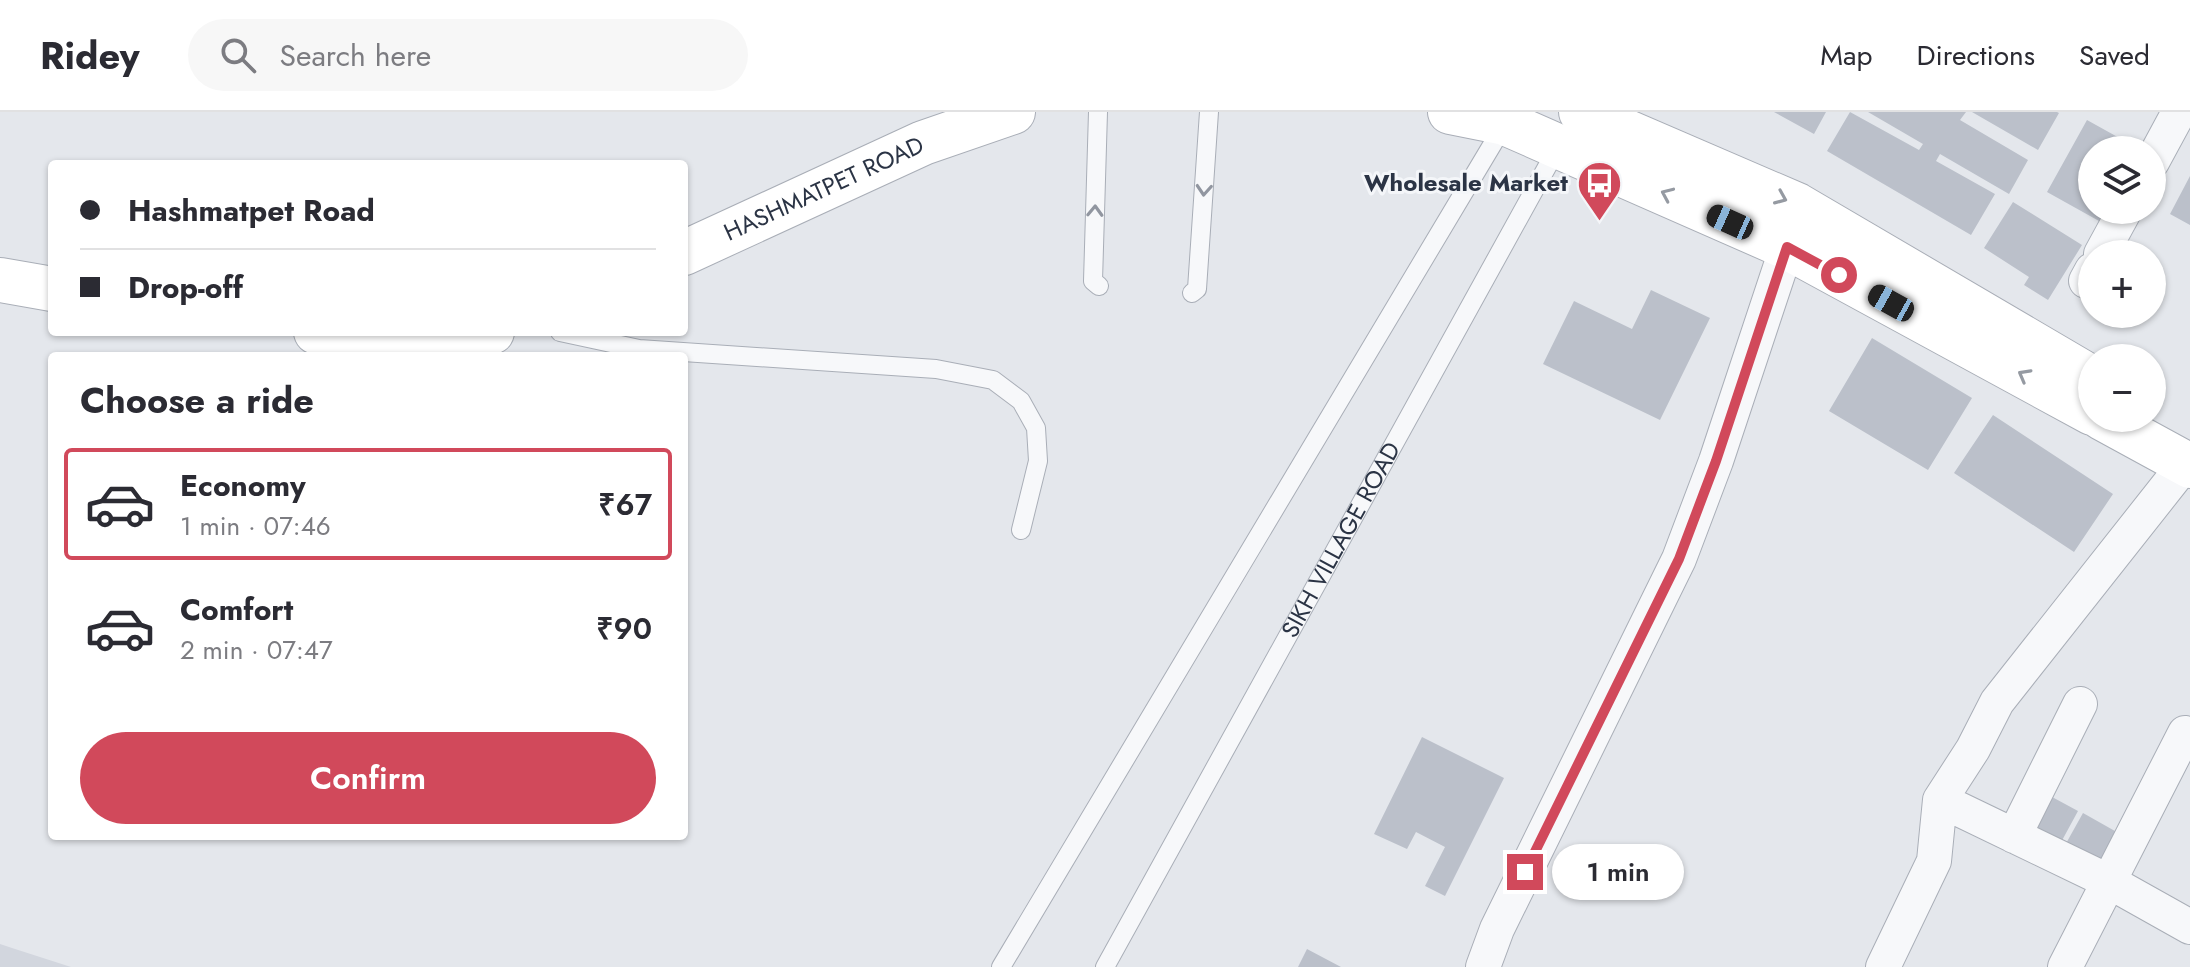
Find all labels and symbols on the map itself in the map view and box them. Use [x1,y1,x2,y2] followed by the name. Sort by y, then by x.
[718,127,929,249] street label: HASHMATPET ROAD
[1575,159,1623,222] bus stop icon: Wholesale Market
[1364,165,1568,200] place label: Wholesale Market
[1196,184,1213,197] one-way arrow
[1661,187,1676,203] one-way arrow
[1773,189,1787,205] one-way arrow
[1703,201,1757,243] car
[1086,204,1104,217] one-way arrow
[1821,257,1857,293] route start
[1864,281,1918,325] car
[2018,369,2032,385] one-way arrow
[1272,435,1409,644] street label: SIKH VILLAGE ROAD
[1553,844,1685,900] callout: 1 min
[1507,854,1543,890] route end

